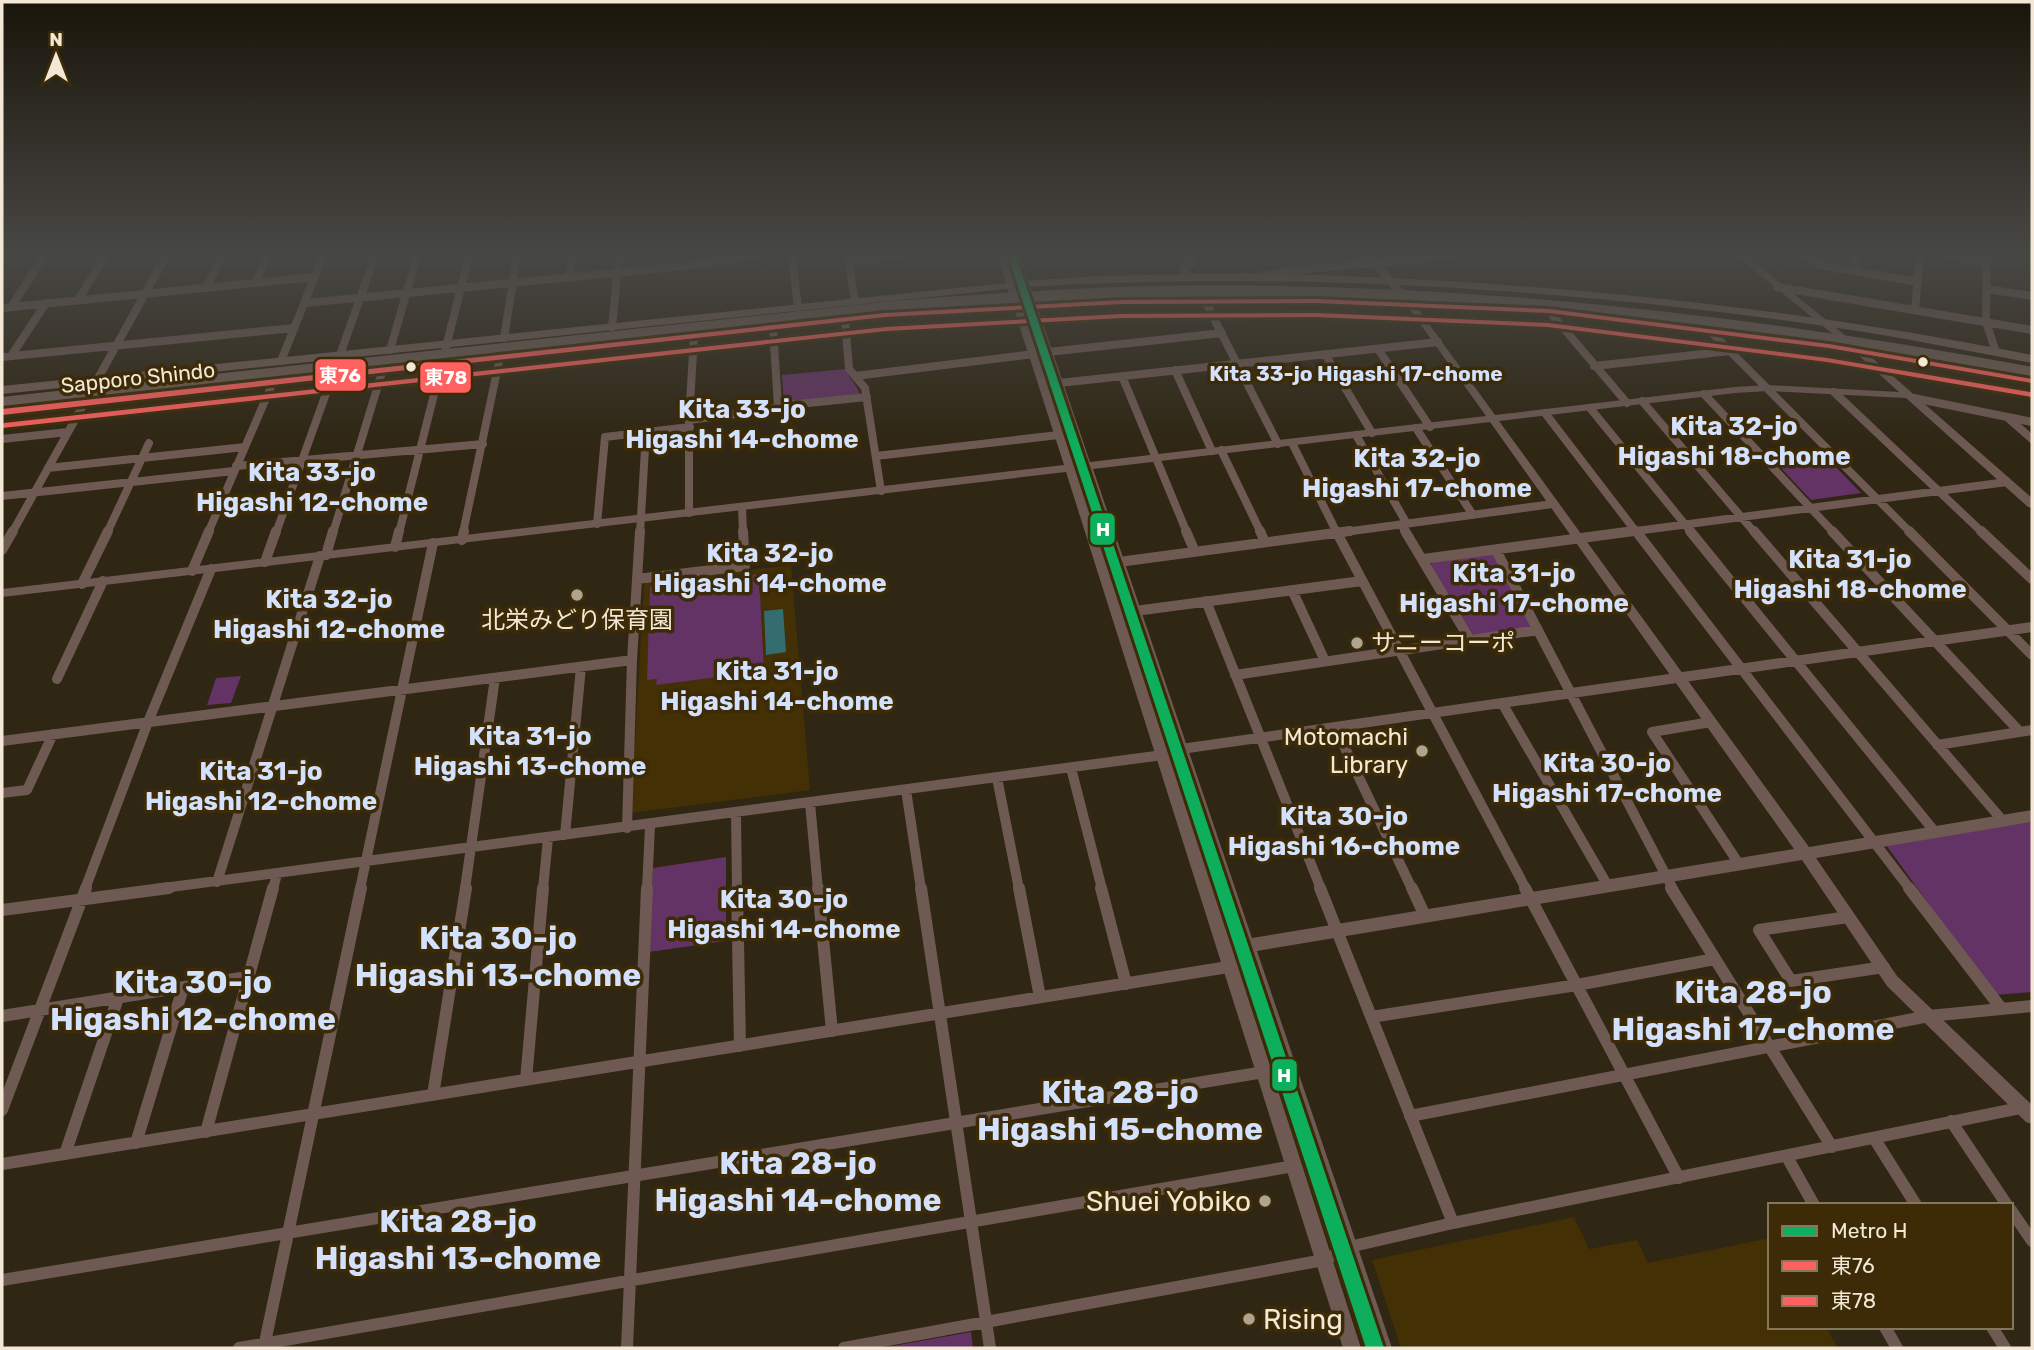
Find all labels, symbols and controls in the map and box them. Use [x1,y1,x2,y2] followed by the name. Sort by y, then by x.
[21,21,91,91] north arrow
[49,28,63,51] text: N
[1916,355,1930,369] unlabelled marker
[60,357,216,398] street label: Sapporo Shindo
[314,358,367,392] line badge: 東76
[404,360,418,374] unlabelled marker
[419,361,472,394] line badge: 東78
[1209,361,1503,386] district label: Kita 33-jo Higashi 17-chome
[319,364,361,387] text: 東76
[425,366,468,389] text: 東78
[625,394,859,455] district label: Kita 33-jo Higashi 14-chome
[1617,411,1851,472] district label: Kita 32-jo Higashi 18-chome
[1302,443,1532,504] district label: Kita 32-jo Higashi 17-chome
[196,457,428,518] district label: Kita 33-jo Higashi 12-chome
[1089,512,1116,546] line badge: H
[1096,518,1110,541] text: H
[653,538,887,599] district label: Kita 32-jo Higashi 14-chome
[1733,544,1967,605] district label: Kita 31-jo Higashi 18-chome
[1399,558,1629,619] district label: Kita 31-jo Higashi 17-chome
[213,584,445,645] district label: Kita 32-jo Higashi 12-chome
[569,587,585,603] marker: 北栄みどり保育園
[481,606,673,634] place label: 北栄みどり保育園
[1371,629,1515,657] place label: サニーコーポ
[1349,635,1365,651] marker: サニーコーポ
[660,656,894,717] district label: Kita 31-jo Higashi 14-chome
[414,721,646,782] district label: Kita 31-jo Higashi 13-chome
[1284,723,1408,779] place label: Motomachi Library
[1414,743,1430,759] marker: Motomachi Library
[1492,748,1722,809] district label: Kita 30-jo Higashi 17-chome
[145,756,377,817] district label: Kita 31-jo Higashi 12-chome
[1228,801,1460,862] district label: Kita 30-jo Higashi 16-chome
[667,884,901,945] district label: Kita 30-jo Higashi 14-chome
[355,919,641,994] district label: Kita 30-jo Higashi 13-chome
[50,963,336,1038] district label: Kita 30-jo Higashi 12-chome
[1612,973,1894,1048] district label: Kita 28-jo Higashi 17-chome
[1271,1058,1298,1092] line badge: H
[1277,1064,1291,1087] text: H
[977,1073,1263,1148] district label: Kita 28-jo Higashi 15-chome
[654,1144,942,1219] district label: Kita 28-jo Higashi 14-chome
[1086,1185,1251,1218] place label: Shuei Yobiko
[1257,1193,1273,1209] marker: Shuei Yobiko
[315,1202,601,1277] district label: Kita 28-jo Higashi 13-chome
[1768,1203,2013,1329] legend
[1831,1218,1908,1243] text: Metro H
[1831,1253,1875,1278] text: 東76
[1831,1288,1876,1313] text: 東78
[1263,1303,1343,1336] place label: Rising
[1241,1311,1257,1327] marker: Rising

